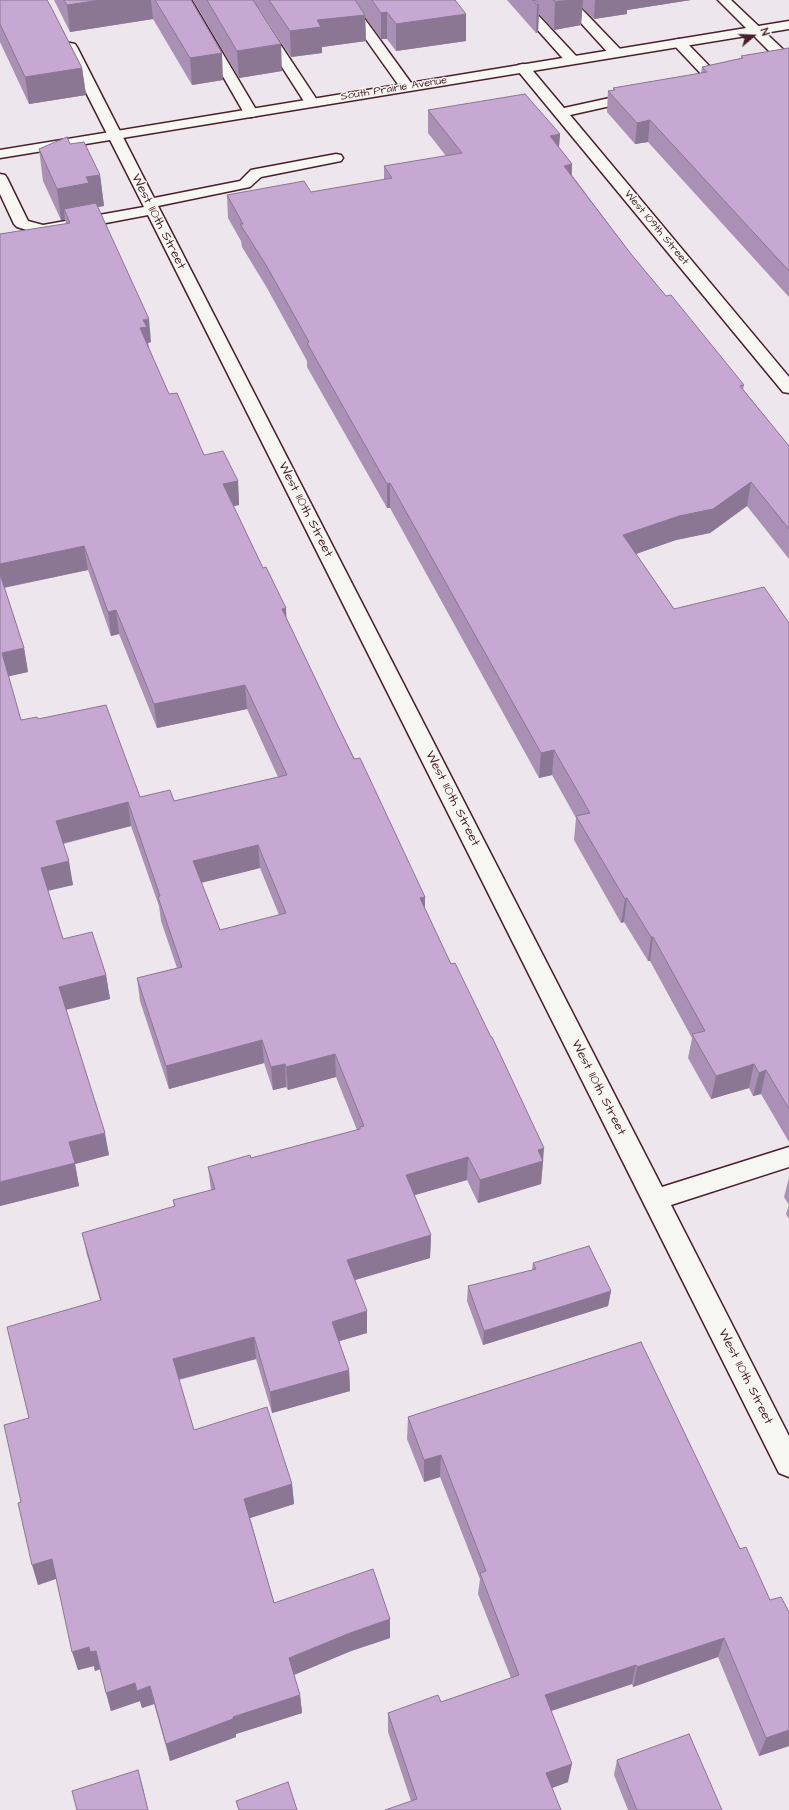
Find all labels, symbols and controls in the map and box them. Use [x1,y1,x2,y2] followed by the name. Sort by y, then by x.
[733,16,773,56] north arrow
[757,26,773,38] text: N
[340,74,448,104] street label: South Prairie Avenue
[127,172,189,272] street label: West 110th Street
[621,188,691,268] street label: West 109th Street
[274,460,336,560] street label: West 110th Street
[421,749,483,849] street label: West 110th Street
[567,1038,629,1138] street label: West 110th Street
[714,1327,776,1427] street label: West 110th Street

